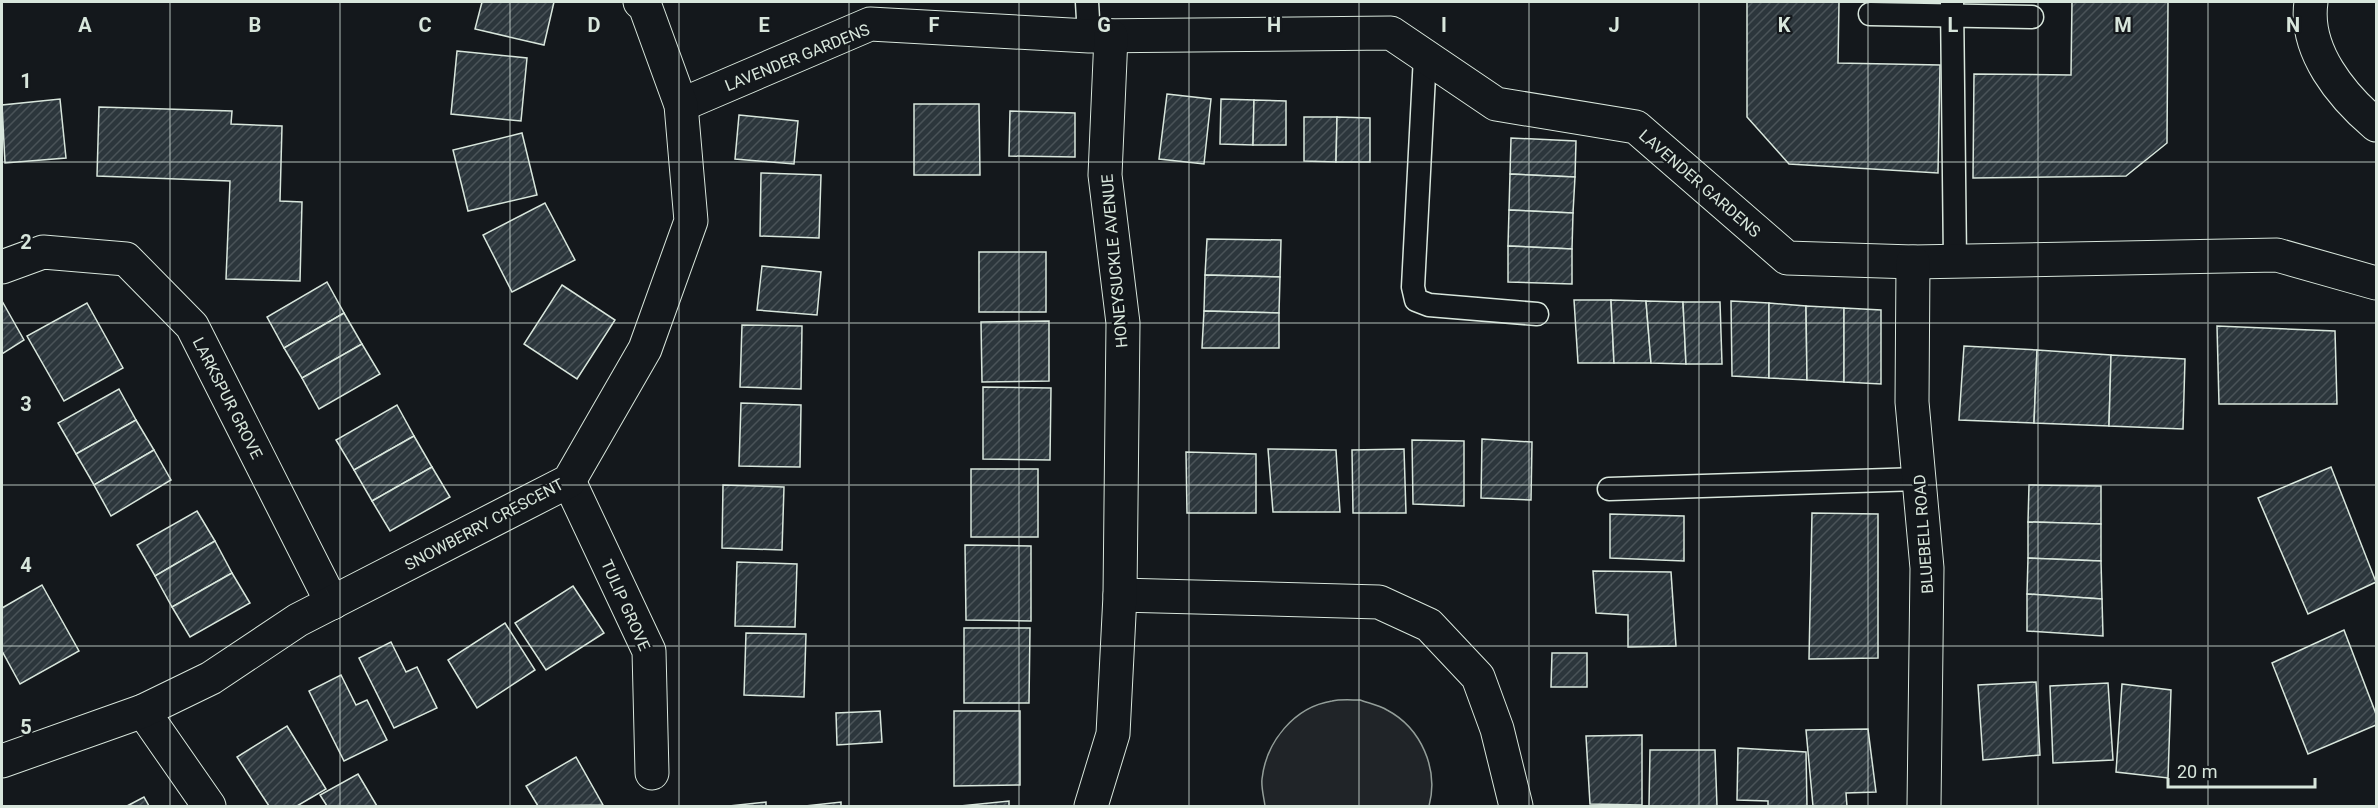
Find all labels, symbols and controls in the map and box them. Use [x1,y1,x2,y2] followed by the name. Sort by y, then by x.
[78,13,92,37] text: A
[249,13,261,37] text: B
[418,13,432,37] text: C
[588,13,601,37] text: D
[929,13,940,37] text: F
[1097,13,1111,37] text: G
[1267,13,1281,37] text: H
[1441,13,1447,37] text: I
[1608,13,1620,37] text: J
[1778,13,1791,37] text: K
[1948,13,1959,37] text: L
[2114,13,2132,37] text: M
[2286,13,2300,37] text: N
[722,19,872,95] street label: LAVENDER GARDENS
[20,69,32,93] text: 1
[1635,126,1764,241] street label: LAVENDER GARDENS
[1097,173,1132,349] street label: HONEYSUCKLE AVENUE
[20,230,32,254] text: 2
[189,334,266,462] street label: LARKSPUR GROVE
[20,392,32,416] text: 3
[402,474,567,574] street label: SNOWBERRY CRESCENT
[1910,474,1937,594] street label: BLUEBELL ROAD
[20,553,32,577] text: 4
[597,557,654,654] street label: TULIP GROVE
[20,715,32,739] text: 5
[2168,751,2315,789] scale bar
[2177,761,2217,782] text: 20 m

